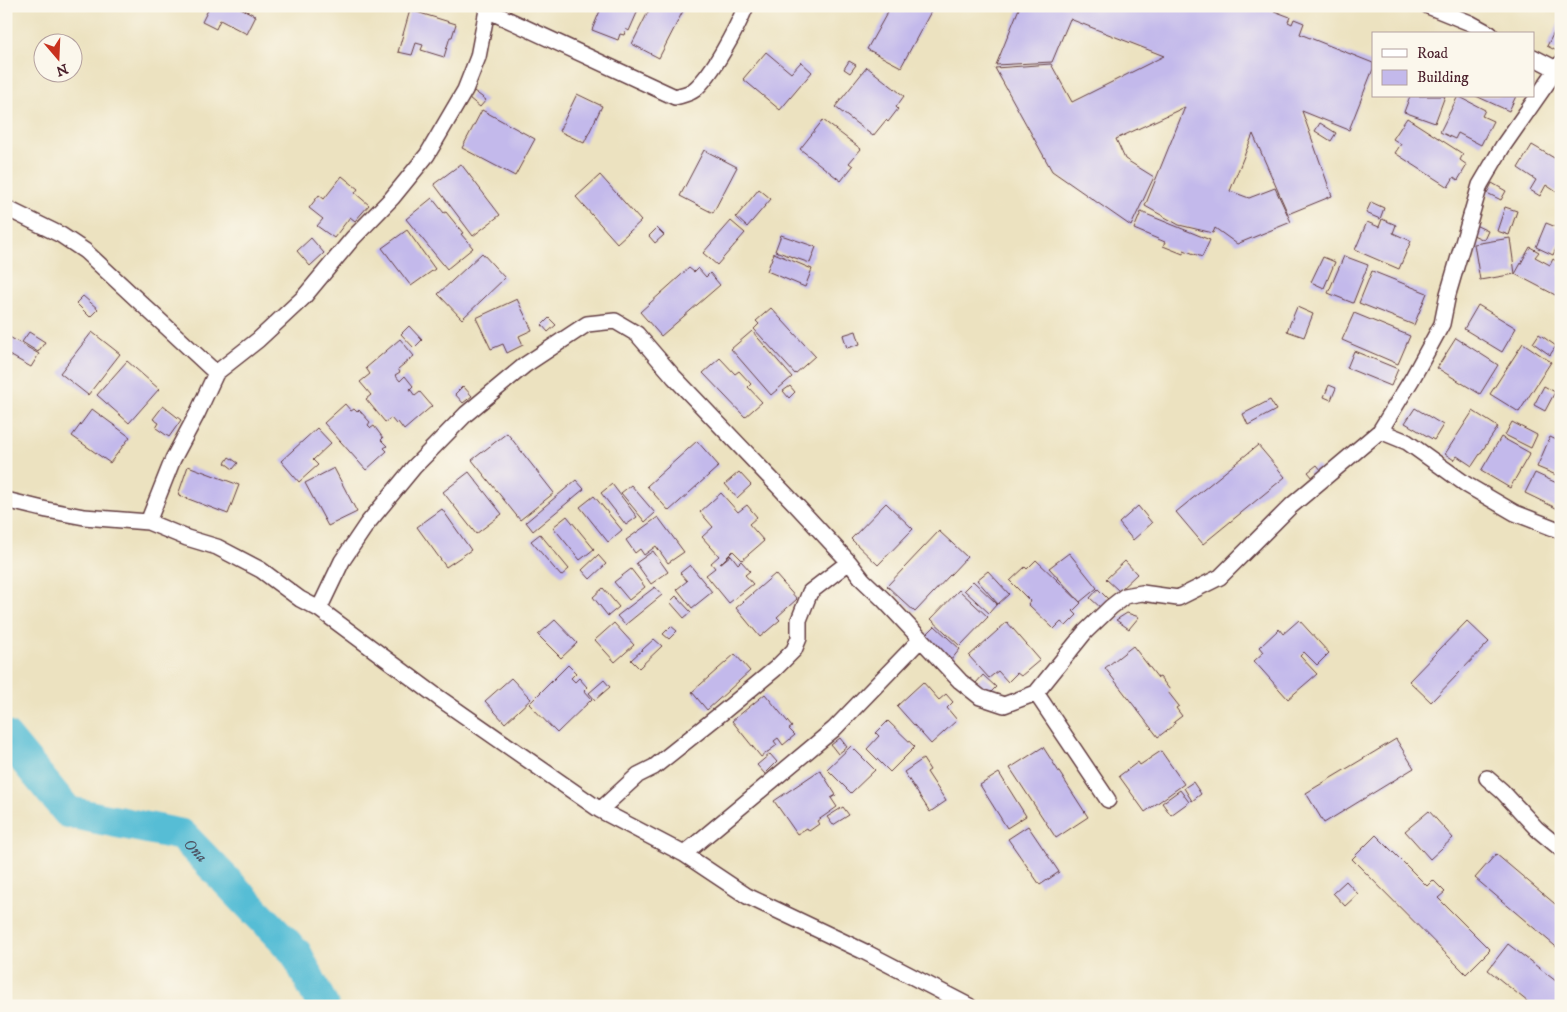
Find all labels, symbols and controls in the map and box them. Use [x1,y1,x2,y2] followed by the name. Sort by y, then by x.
[32,32,82,82] north arrow
[1372,32,1534,98] legend
[1417,44,1449,63] text: Road
[53,59,70,80] text: N
[1417,68,1469,87] text: Building
[179,834,212,867] water label: Ona

